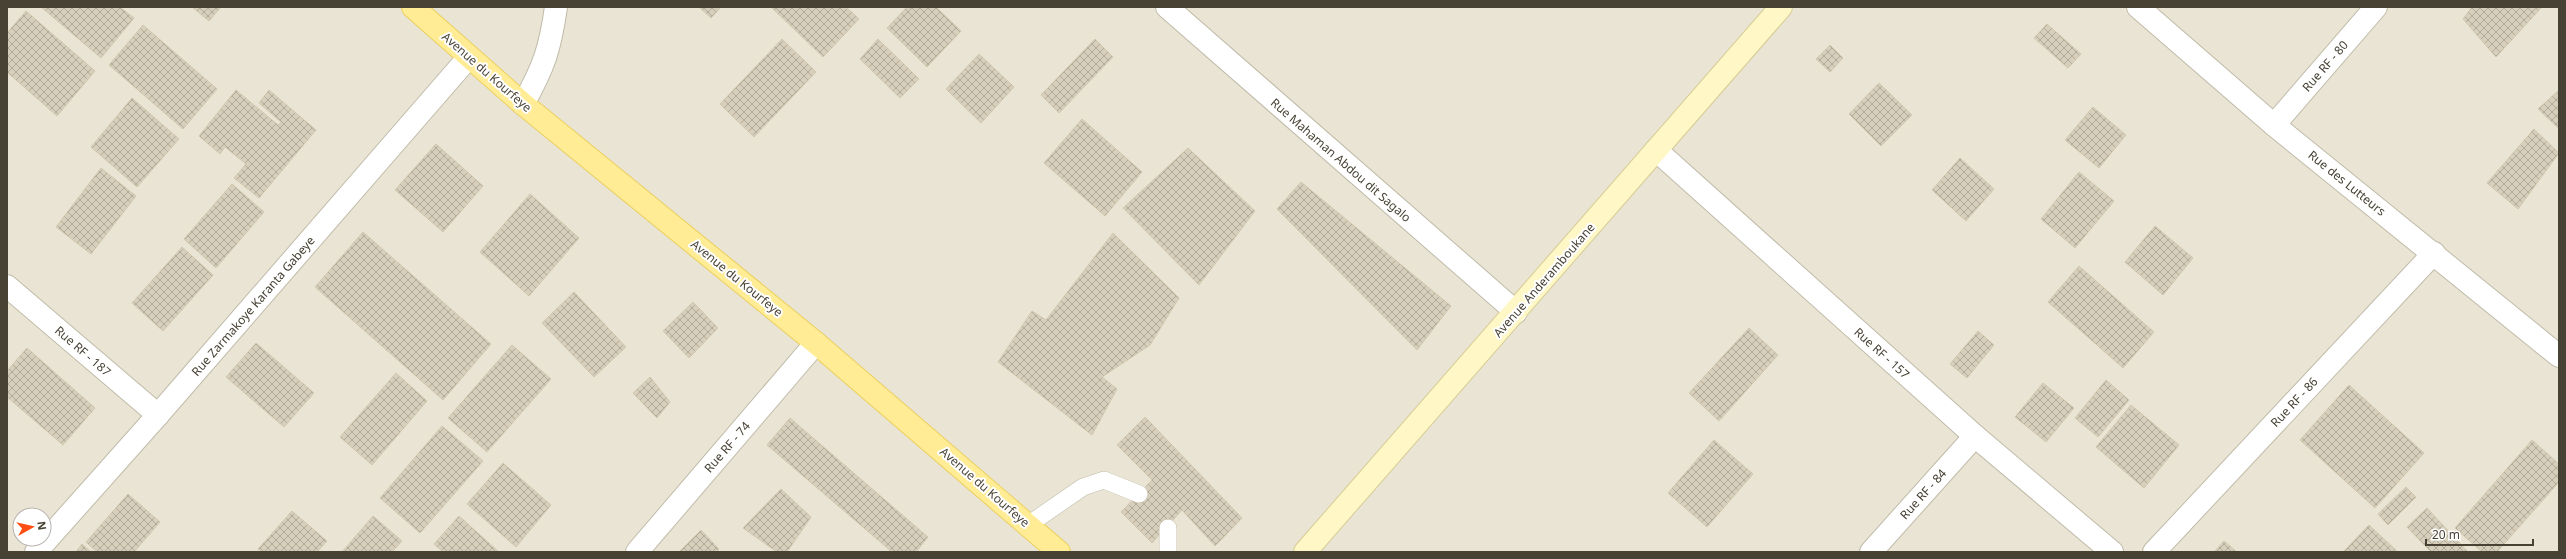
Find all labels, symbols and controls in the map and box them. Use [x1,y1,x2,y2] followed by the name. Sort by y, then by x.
[438,28,536,116] street label: Avenue du Kourfeye
[2298,37,2352,95] street label: Rue RF - 80
[1267,94,1415,226] street label: Rue Mahaman Abdou dit Sagalo
[2305,146,2389,220] street label: Rue des Lutteurs
[1490,219,1599,341] street label: Avenue Anderamboukane
[187,232,319,380] street label: Rue Zarmakoye Karanta Gabeye
[687,236,787,321] street label: Avenue du Kourfeye
[51,322,115,380] street label: Rue RF - 187
[1851,324,1913,383] street label: Rue RF - 157
[2267,373,2322,431] street label: Rue RF - 86
[700,418,754,476] street label: Rue RF - 74
[936,443,1034,531] street label: Avenue du Kourfeye
[1896,465,1950,523] street label: Rue RF - 84
[12,507,52,547] north arrow
[34,520,50,531] text: N
[2426,521,2533,547] scale bar
[2432,526,2460,543] text: 20 m

